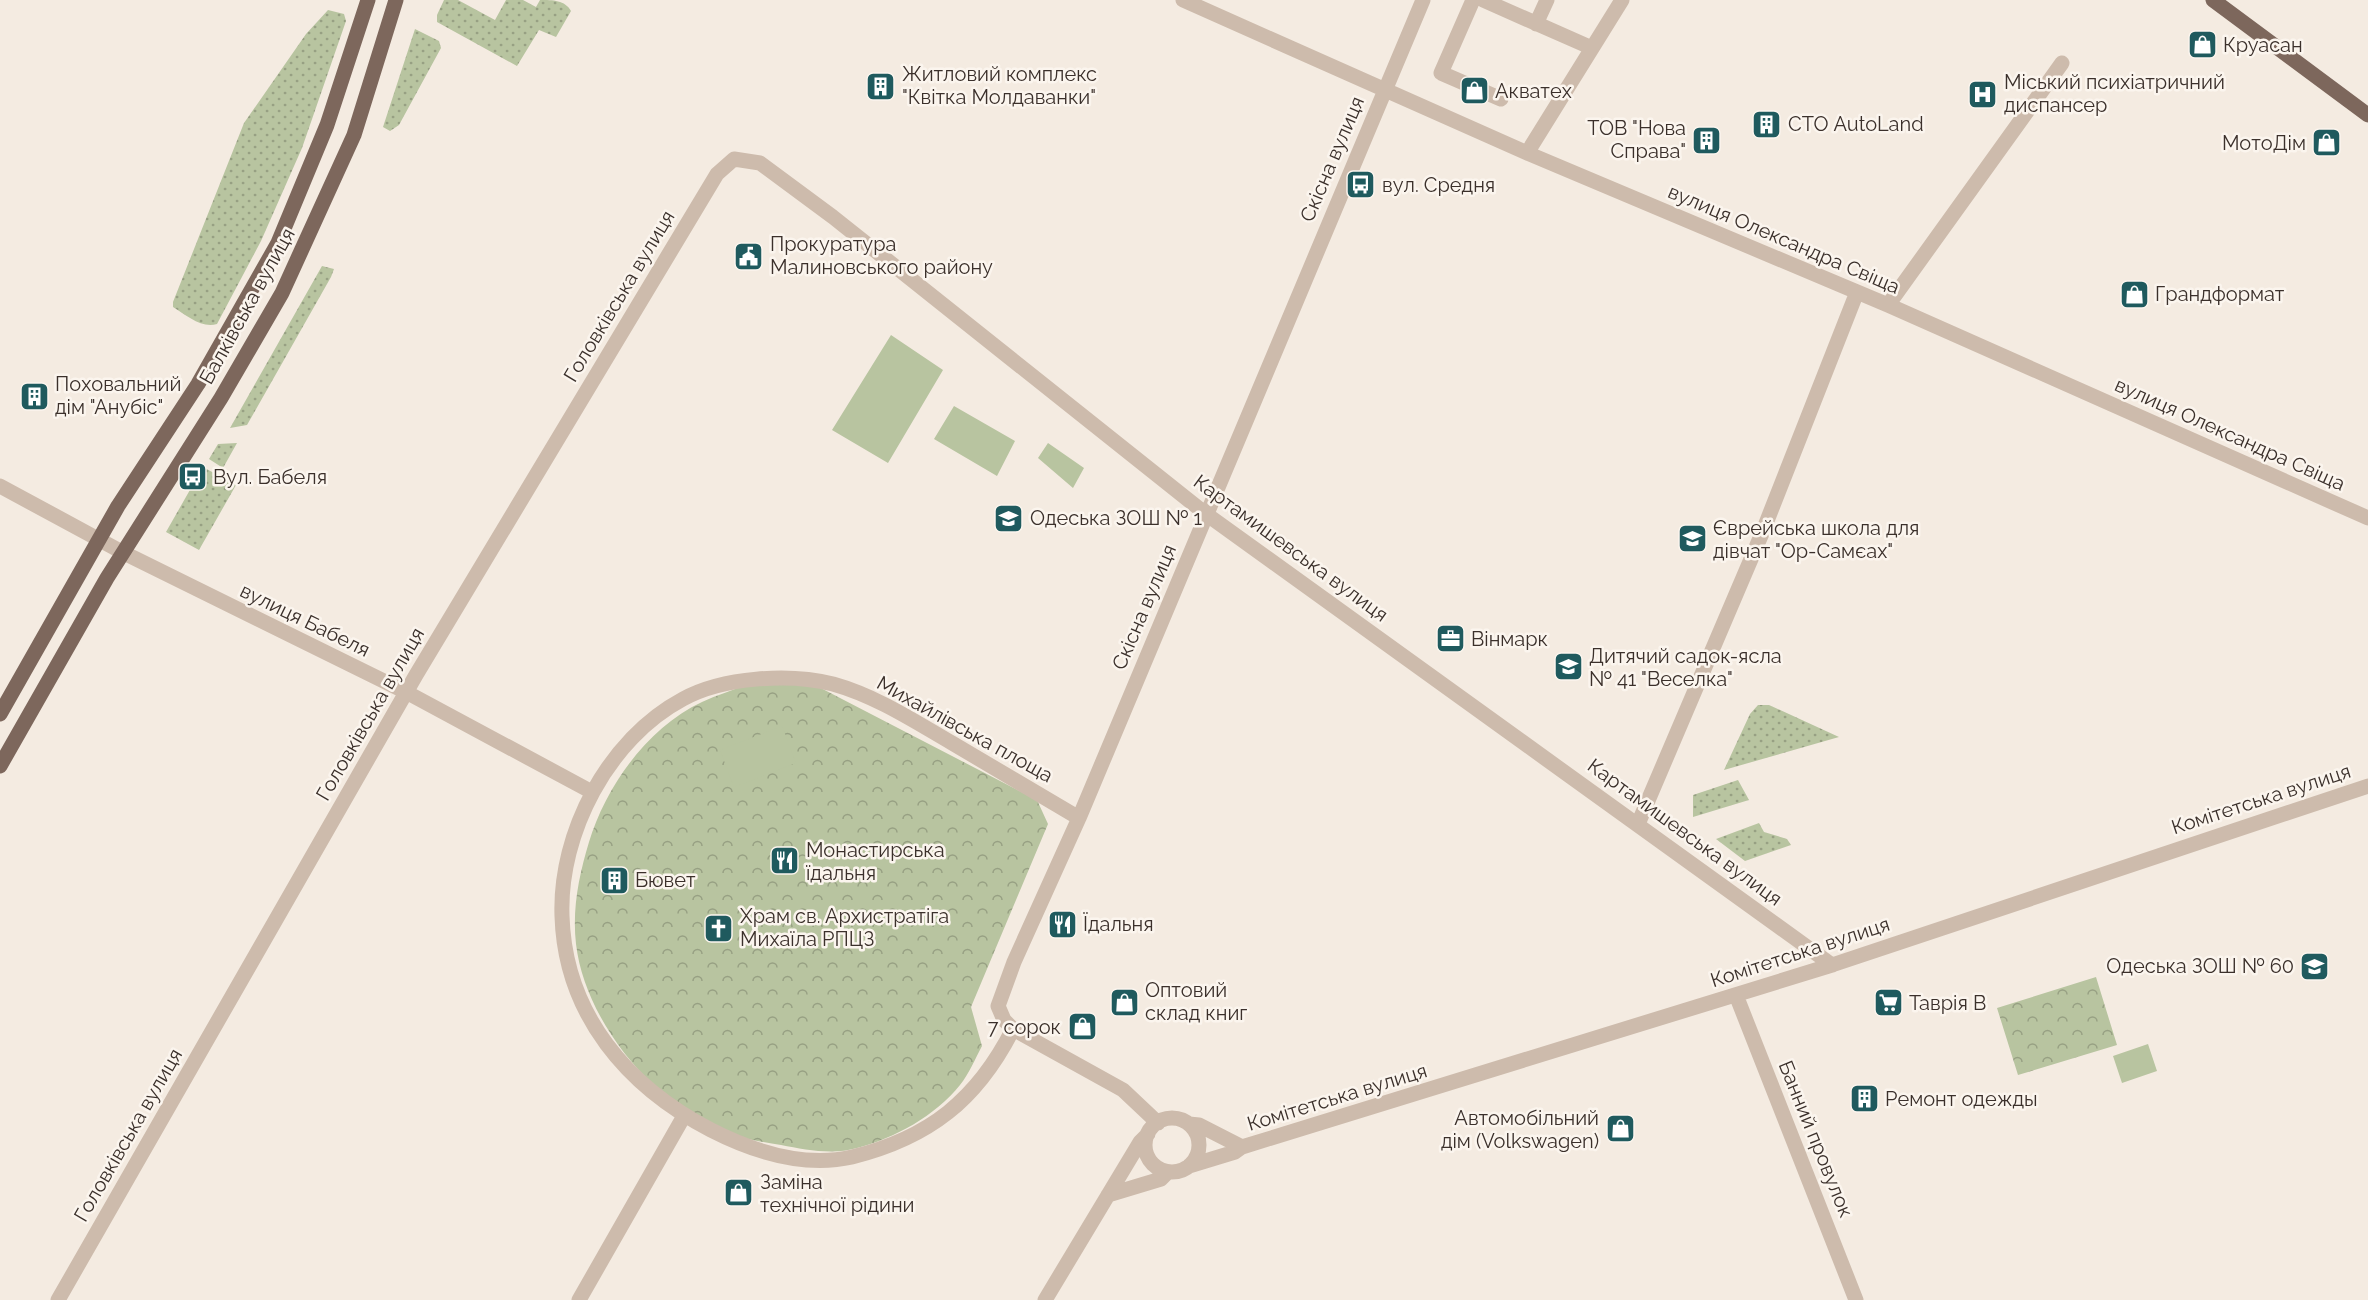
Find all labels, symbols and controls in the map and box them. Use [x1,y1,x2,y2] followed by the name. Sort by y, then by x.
[2186,29,2218,61] shop icon: Круасан
[2223,33,2303,57] place label: Круасан
[902,62,1097,109] place label: Житловий комплекс "Квітка Молдаванки"
[865,70,897,102] building icon: Житловий комплекс "Квітка Молдаванки"
[2004,70,2225,117] place label: Міський психіатричний диспансер
[1458,75,1490,107] shop icon: Акватех
[1967,78,1999,110] hospital icon: Міський психіатричний диспансер
[1495,79,1572,103] place label: Акватех
[1295,93,1369,225] street label: Cкісна вулиця
[1751,108,1783,140] building icon: СТО AutoLand
[1788,112,1924,136] place label: СТО AutoLand
[1587,116,1686,163] place label: ТОВ "Нова Справа"
[1691,124,1723,156] building icon: ТОВ "Нова Справа"
[2311,127,2343,159] shop icon: МотоДім
[2222,131,2306,155] place label: МотоДім
[1345,169,1377,201] bus stop icon: вул. Средня
[1382,173,1495,197] place label: вул. Средня
[1664,179,1904,299] street label: вулиця Олександра Свіща
[558,206,680,386] street label: Головківська вулиця
[194,224,300,388] street label: Балківська вулиця
[770,232,993,279] place label: Прокуратура Малиновського району
[733,240,765,272] public building icon: Прокуратура Малиновського району
[2118,278,2150,310] shop icon: Грандформат
[2155,282,2285,306] place label: Грандформат
[55,372,181,419] place label: Поховальний дім "Анубіс"
[2111,372,2349,496] street label: вулиця Олександра Свіща
[18,380,50,412] building icon: Поховальний дім "Анубіс"
[176,461,208,493] bus stop icon: Вул. Бабеля
[213,465,327,489] place label: Вул. Бабеля
[1189,469,1393,627] street label: Картамишевська вулиця
[993,502,1025,534] school or university icon: Одеська ЗОШ № 1
[1030,506,1202,530] place label: Одеська ЗОШ № 1
[1713,516,1919,563] place label: Єврейська школа для дівчат "Ор-Самєах"
[1676,523,1708,555] school or university icon: Єврейська школа для дівчат "Ор-Самєах"
[1107,541,1181,673] street label: Cкісна вулиця
[236,578,374,662] street label: вулиця Бабеля
[311,623,429,805] street label: Головківська вулиця
[1434,623,1466,655] office icon: Вінмарк
[1471,627,1548,651] place label: Вінмарк
[1589,644,1782,691] place label: Дитячий садок-ясла № 41 "Веселка"
[1552,651,1584,683] school or university icon: Дитячий садок-ясла № 41 "Веселка"
[873,671,1057,787] street label: Михайлівська площа
[1583,753,1787,911] street label: Картамишевська вулиця
[2168,759,2354,839] street label: Комітетська вулиця
[806,838,945,885] place label: Монастирська їдальня
[769,845,801,877] restaurant icon: Монастирська їдальня
[598,864,630,896] building icon: Бювет
[635,868,696,892] place label: Бювет
[740,904,949,951] place label: Храм св. Архистратіга Михаїла РПЦЗ
[1046,908,1078,940] restaurant icon: Їдальня
[703,912,735,944] church icon: Храм св. Архистратіга Михаїла РПЦЗ
[1083,912,1154,936] place label: Їдальня
[1707,912,1893,992] street label: Комітетська вулиця
[2299,950,2331,982] school or university icon: Одеська ЗОШ № 60
[2106,954,2294,978] place label: Одеська ЗОШ № 60
[1145,978,1247,1025] place label: Оптовий склад книг
[1108,986,1140,1018] shop icon: Оптовий склад книг
[1872,987,1904,1019] supermarket icon: Таврія В
[1909,991,1986,1015] place label: Таврія В
[1066,1011,1098,1043] shop icon: 7 сорок
[988,1015,1061,1039] place label: 7 сорок
[69,1044,187,1226] street label: Головківська вулиця
[1774,1057,1858,1221] street label: Банний провулок
[1244,1058,1430,1136] street label: Комітетська вулиця
[1848,1083,1880,1115] building icon: Ремонт одежды
[1885,1087,2038,1111] place label: Ремонт одежды
[1441,1106,1599,1153] place label: Автомобільний дім (Volkswagen)
[1604,1113,1636,1145] shop icon: Автомобільний дім (Volkswagen)
[760,1170,914,1217] place label: Заміна технічної рідини
[723,1177,755,1209] shop icon: Заміна технічної рідини

